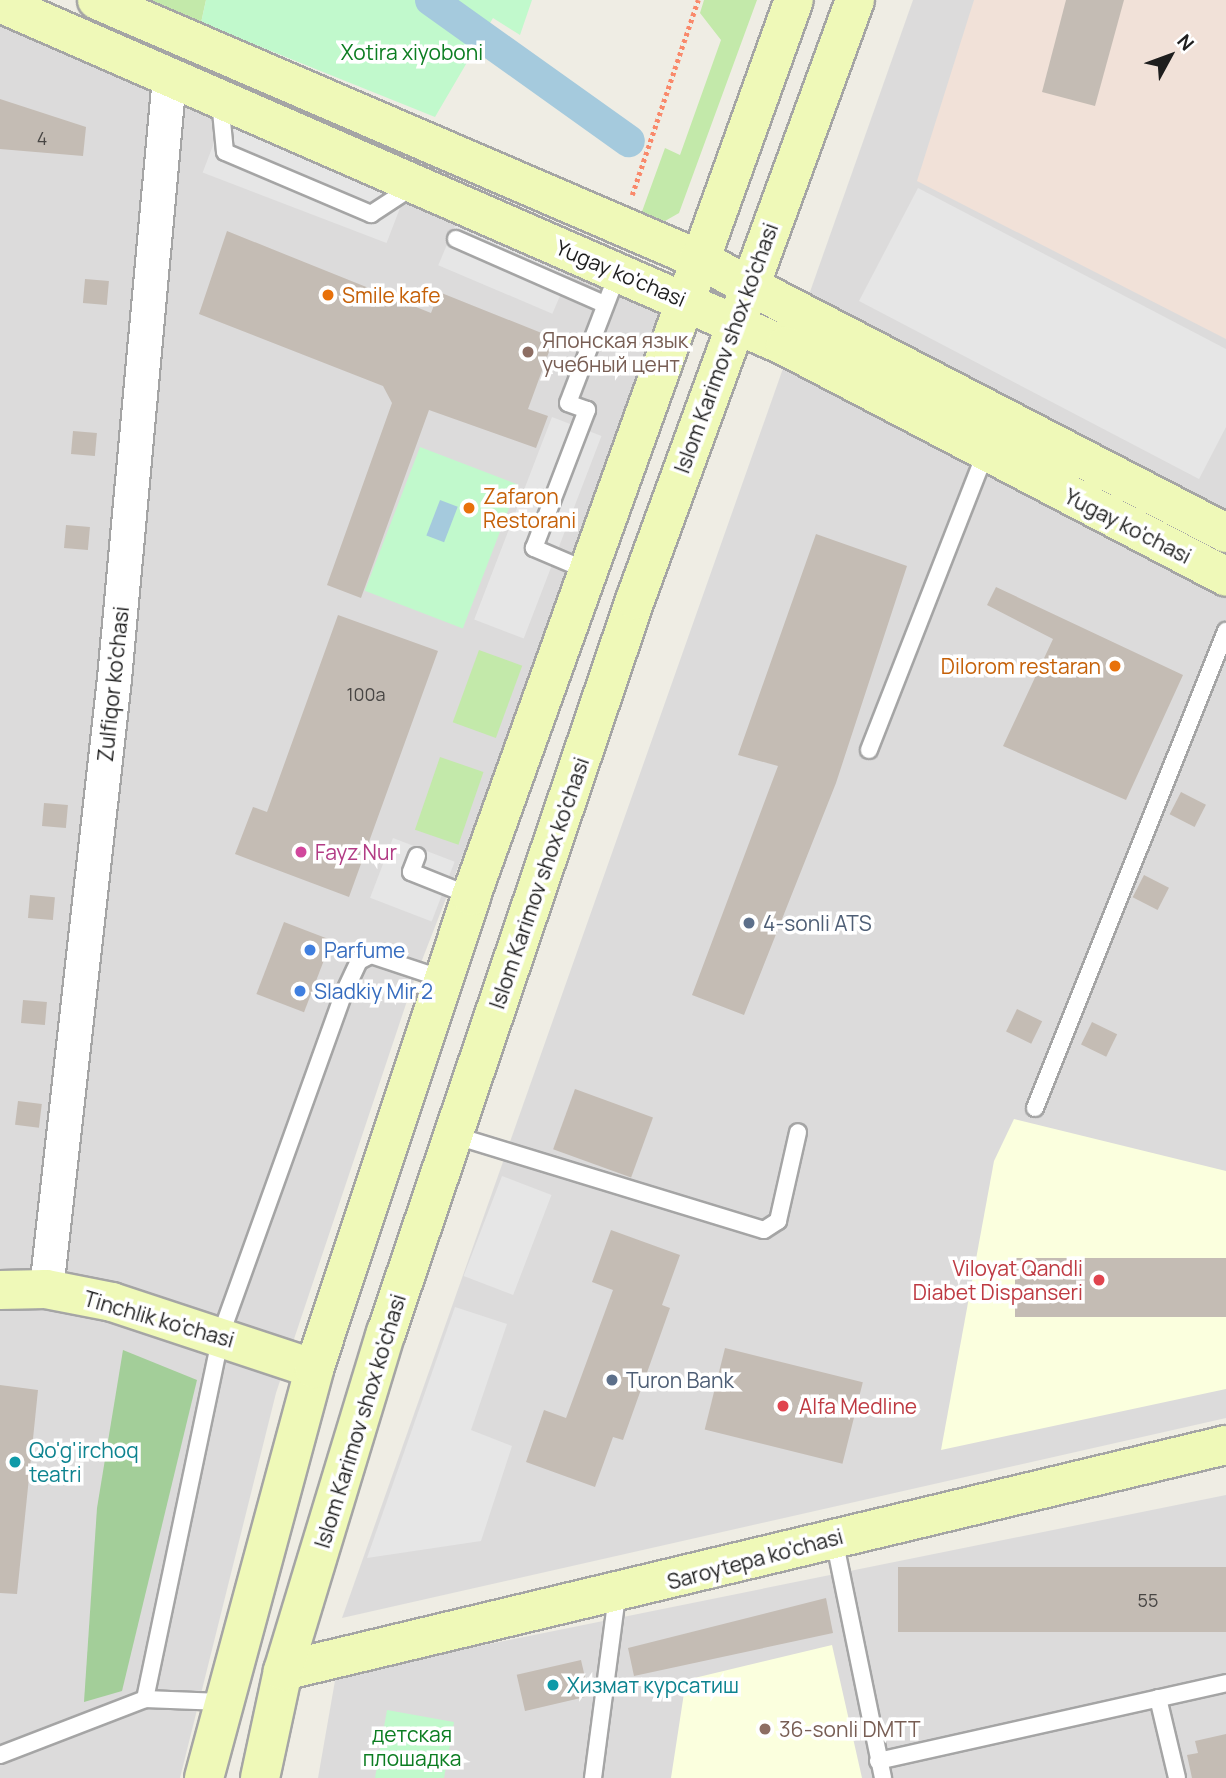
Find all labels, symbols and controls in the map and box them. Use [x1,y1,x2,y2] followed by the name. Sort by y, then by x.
[1135,21,1205,91] north arrow
[1172,29,1200,56] text: N
[341,39,483,65] park label: Xotira xiyoboni
[37,127,47,149] house number: 4
[669,220,783,476] street label: Islom Karimov shox ko'chasi
[552,234,690,312] street label: Yugay ko'chasi
[342,282,440,308] place label: Smile kafe
[320,287,336,303] marker: Smile kafe
[542,327,688,377] place label: Японская язык учебный цент
[520,344,536,360] marker: Японская язык учебный цент
[483,483,576,533] place label: Zafaron Restorani
[1060,483,1196,569] street label: Yugay ko'chasi
[461,500,477,516] marker: Zafaron Restorani
[92,605,134,763] street label: Zulfiqor ko'chasi
[941,653,1101,679] place label: Dilorom restaran
[1107,658,1123,674] marker: Dilorom restaran
[347,683,385,705] house number: 100a
[484,754,594,1012] street label: Islom Karimov shox ko'chasi
[315,839,397,865] place label: Fayz Nur
[293,844,309,860] marker: Fayz Nur
[763,910,872,936] place label: 4-sonli ATS
[741,915,757,931] marker: 4-sonli ATS
[324,937,405,963] place label: Parfume
[302,942,318,958] marker: Parfume
[314,978,433,1004] place label: Sladkiy Mir 2
[292,983,308,999] marker: Sladkiy Mir 2
[913,1255,1083,1305] place label: Viloyat Qandli Diabet Dispanseri
[1089,1270,1109,1290] marker: Viloyat Qandli Diabet Dispanseri
[81,1286,237,1352] street label: Tinchlik ko'chasi
[309,1291,411,1551] street label: Islom Karimov shox ko'chasi
[626,1367,734,1393] place label: Turon Bank
[604,1372,620,1388] marker: Turon Bank
[799,1393,917,1419] place label: Alfa Medline
[773,1396,793,1416] marker: Alfa Medline
[29,1437,139,1487] place label: Qo'g'irchoq teatri
[7,1454,23,1470] marker: Qo'g'irchoq teatri
[664,1523,846,1595] street label: Saroytepa ko'chasi
[1138,1589,1158,1611] house number: 55
[567,1672,739,1698] place label: Хизмат курсатиш
[545,1677,561,1693] marker: Хизмат курсатиш
[779,1716,920,1742] place label: 36-sonli DMTT
[363,1721,461,1771] park label: детская плошадка
[757,1721,773,1737] marker: 36-sonli DMTT

